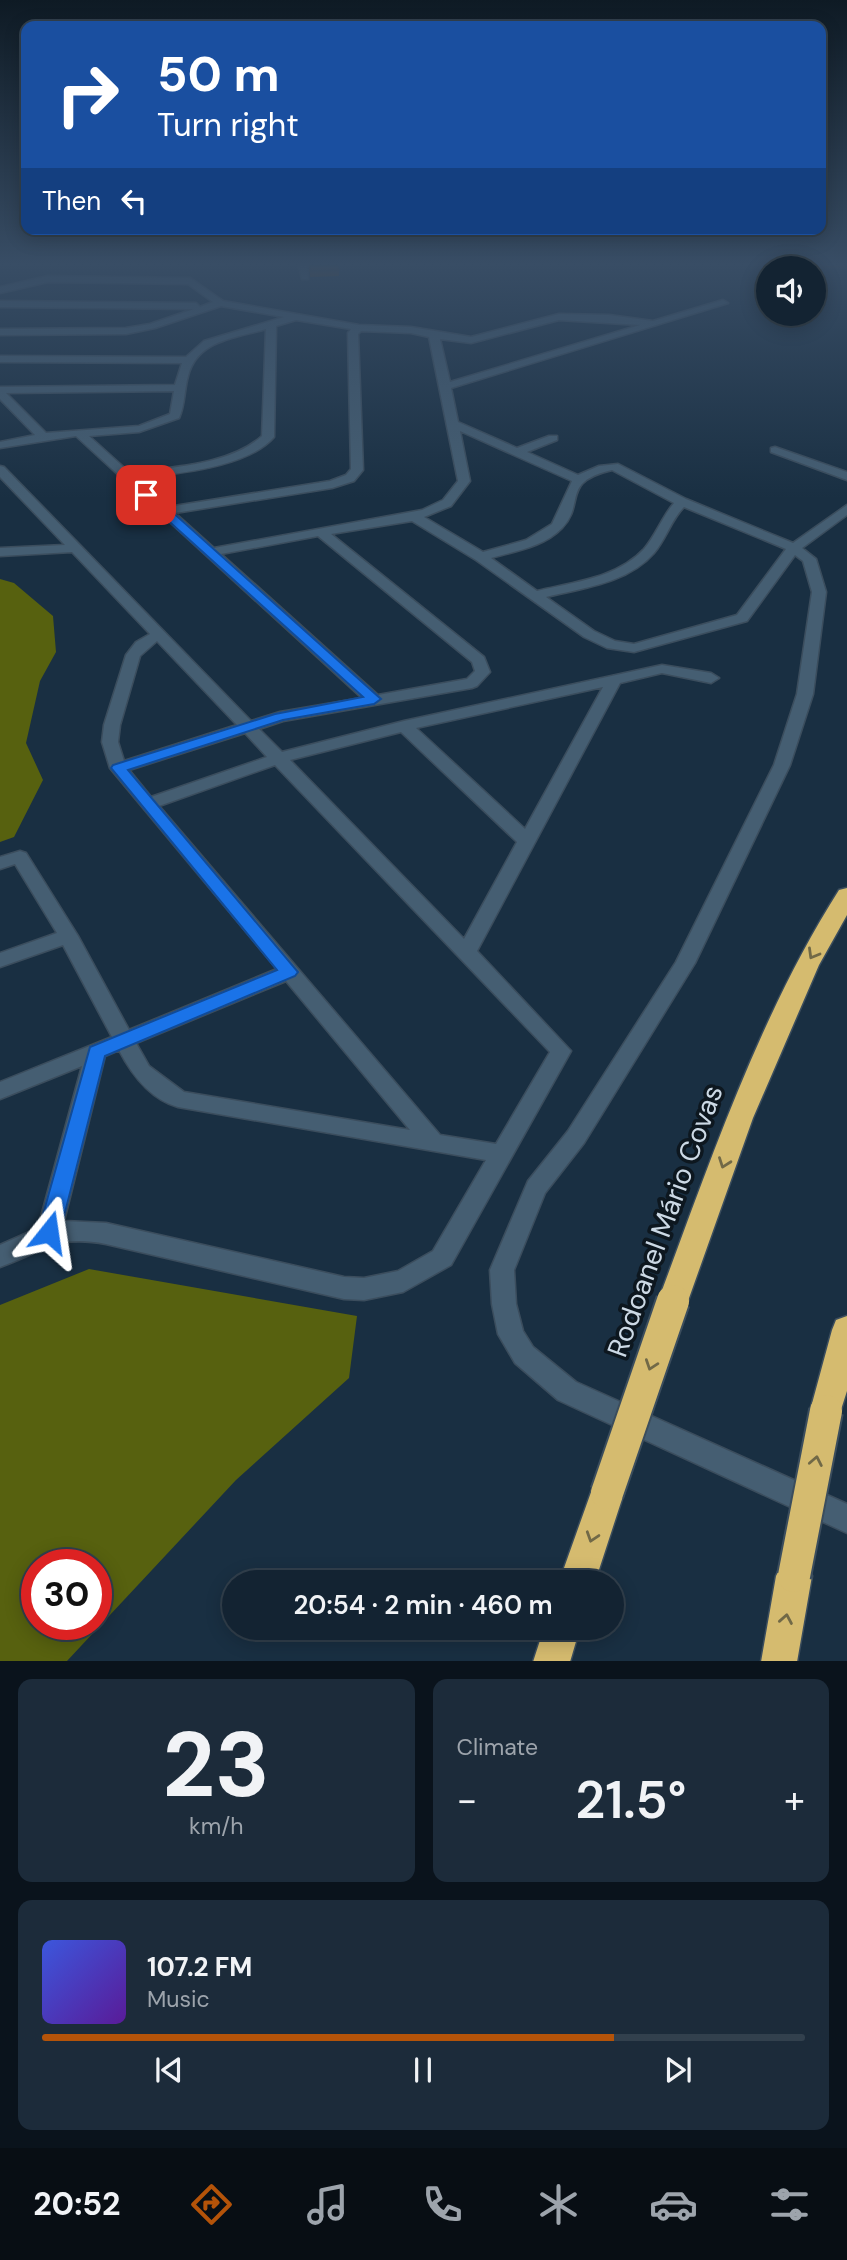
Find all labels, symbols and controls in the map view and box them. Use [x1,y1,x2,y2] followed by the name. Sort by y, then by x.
[157,42,280,106] text: 50 m
[42,49,133,140] icon: right
[157,104,299,146] text: Turn right
[115,182,153,220] icon: left
[42,184,101,218] text: Then
[756,256,826,326] map controls
[756,256,826,326] button: sound
[116,465,176,525] pin
[127,476,165,514] icon: arrive
[808,947,821,960] one-way arrow
[599,1080,731,1362] street label: Rodoanel Mário Covas
[718,1157,732,1169] one-way arrow
[12,1195,86,1269] position arrow
[645,1359,659,1371] one-way arrow
[808,1455,823,1467] one-way arrow
[586,1531,600,1543] one-way arrow
[21,1549,112,1640] speed limit sign: 30
[293,1588,553,1622] text: 20:54 · 2 min · 460 m
[778,1613,793,1625] one-way arrow
[163,1706,270,1824] text: 23
[457,1732,538,1762] text: Climate
[575,1766,686,1834] text: 21.5°
[457,1775,477,1825] text: −
[784,1775,805,1825] text: +
[189,1811,243,1841] text: km/h
[147,1950,252,1984] text: 107.2 FM
[147,1984,210,2014] text: Music
[150,2051,188,2089] icon: previous
[404,2051,442,2089] icon: pause
[659,2051,697,2089] icon: next
[187,2180,236,2229] icon: directions
[303,2180,352,2229] icon: music
[418,2180,467,2229] icon: phone
[534,2180,583,2229] icon: climate
[649,2180,698,2229] icon: car
[765,2180,814,2229] icon: filters
[33,2183,120,2225] text: 20:52

